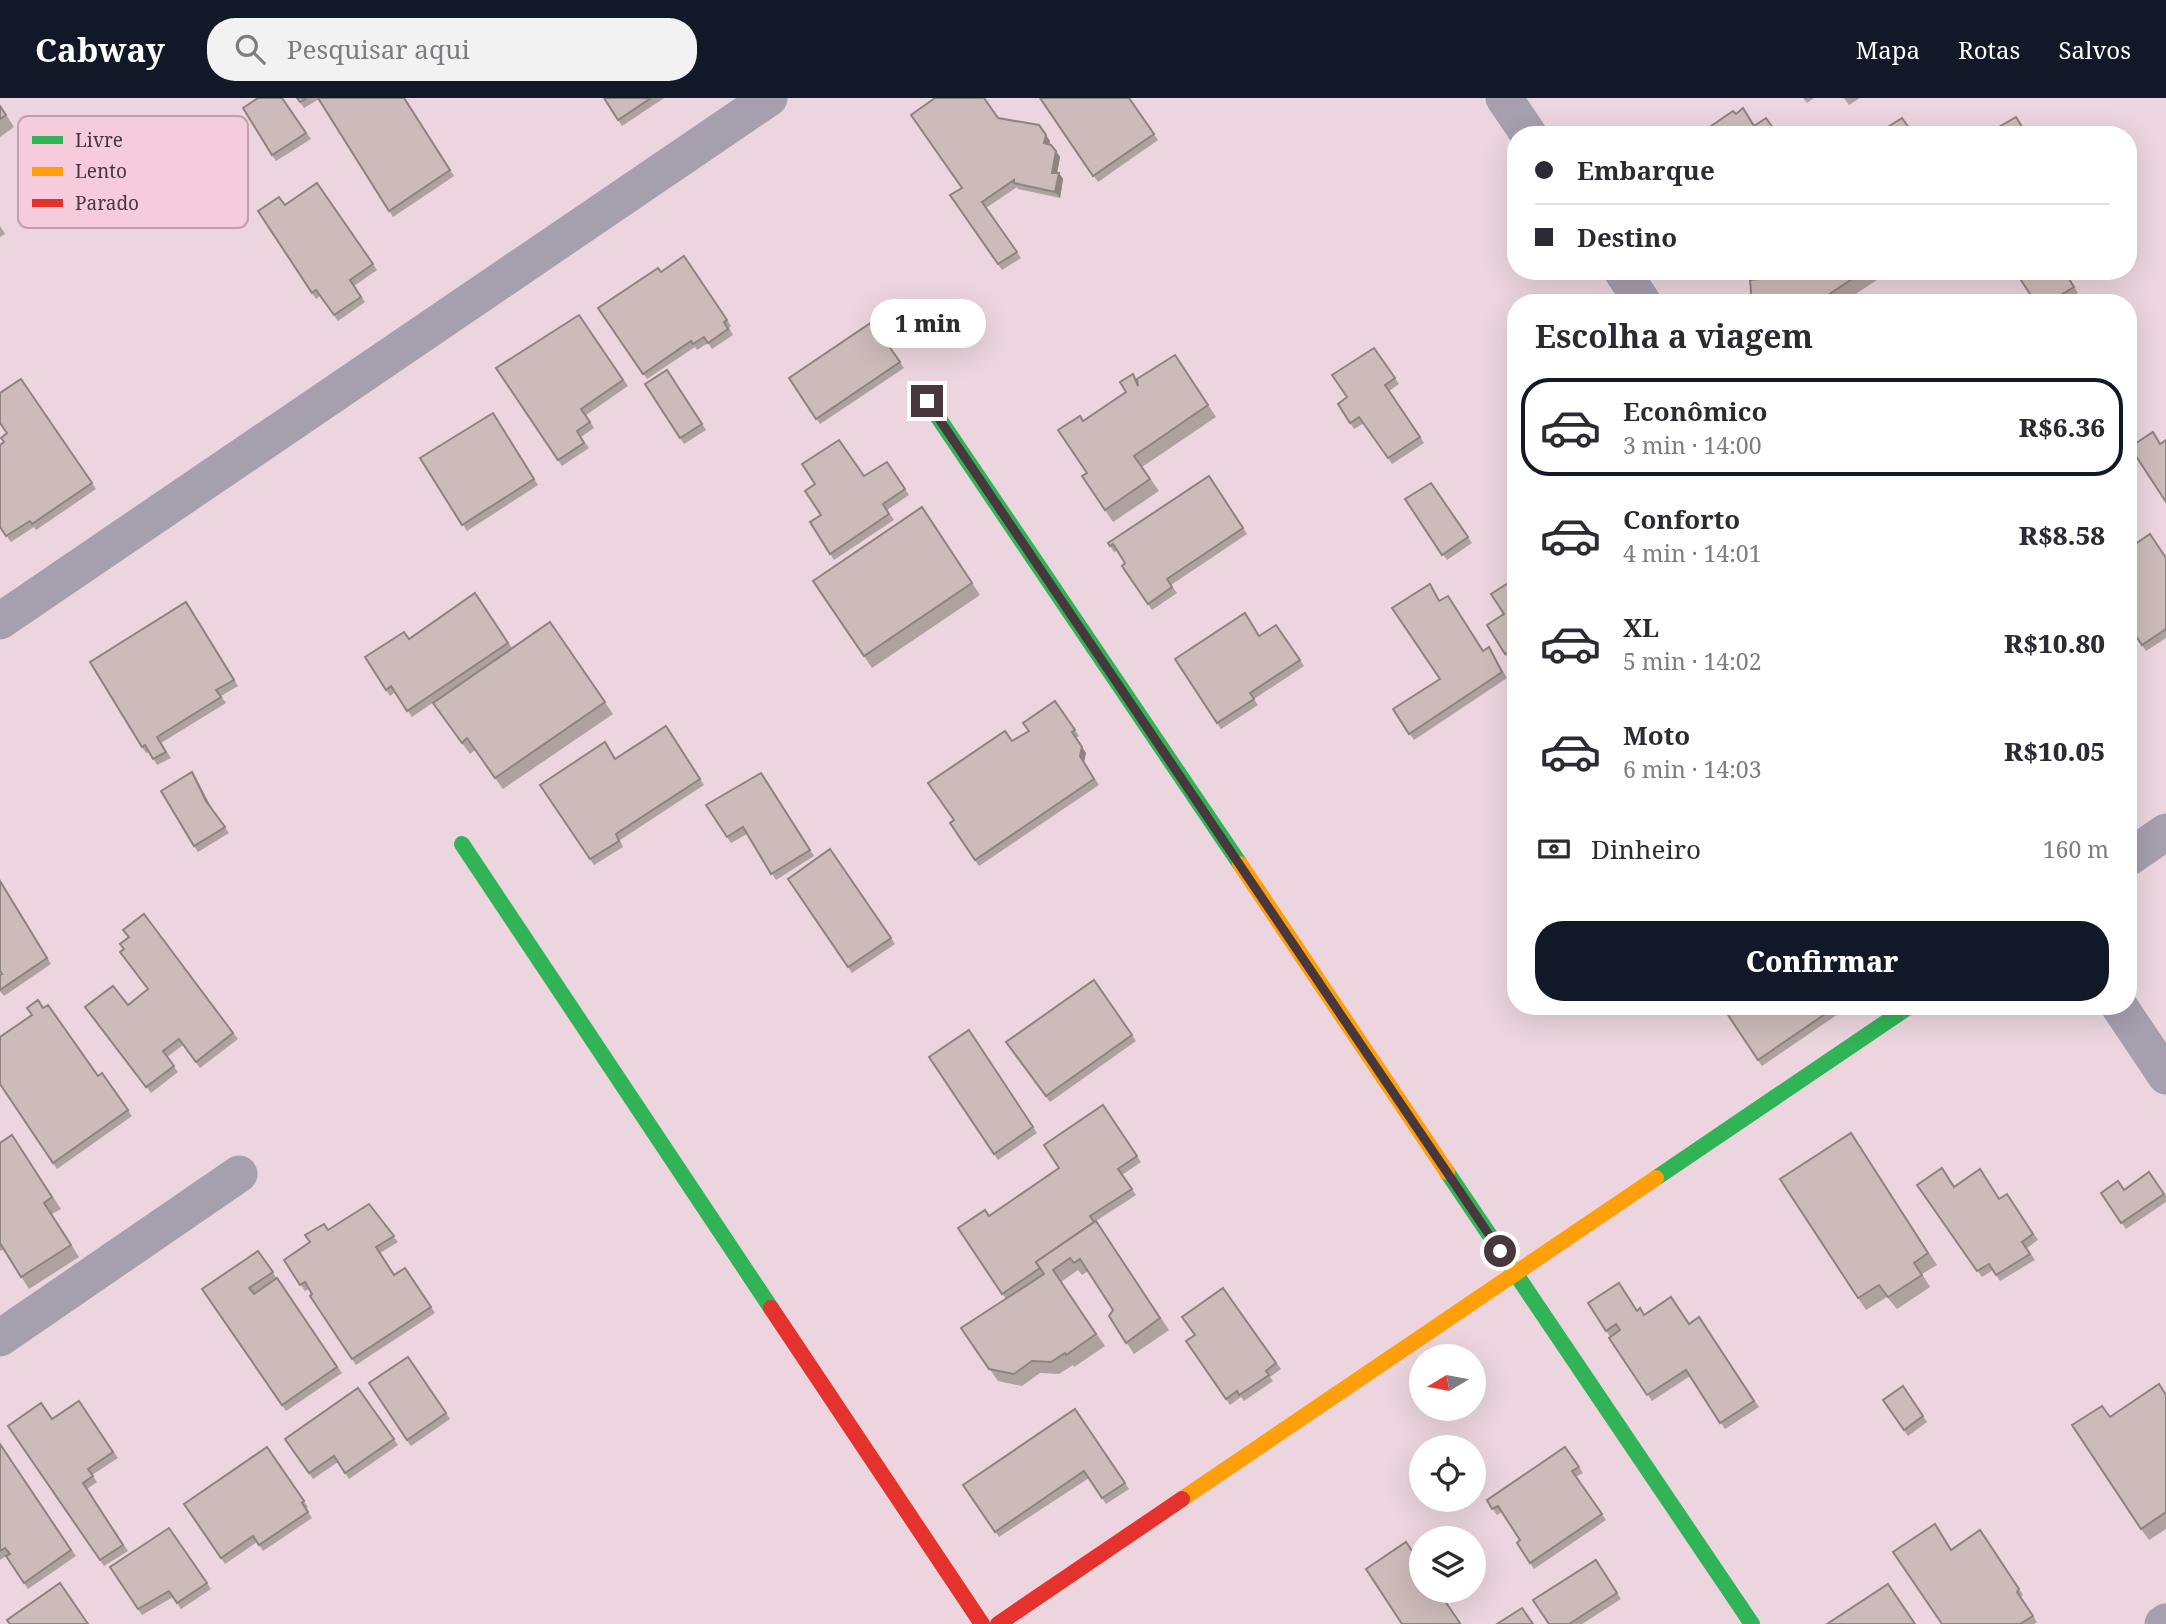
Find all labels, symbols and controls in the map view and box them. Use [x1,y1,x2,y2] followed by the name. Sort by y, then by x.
[207,18,697,81] search box
[35,27,165,72] text: Cabway
[231,30,269,68] icon: search
[287,31,470,67] text: Pesquisar aqui
[1856,33,1920,66] text: Mapa
[1958,33,2020,66] text: Rotas
[2058,33,2131,66] text: Salvos
[18,116,248,228] legend
[75,127,123,153] text: Livre
[1577,152,1715,188] text: Embarque
[75,158,127,184] text: Lento
[75,190,139,216] text: Parado
[1577,219,1677,255] text: Destino
[869,300,985,348] callout: 1 min
[895,307,961,339] text: 1 min
[1535,314,1813,357] text: Escolha a viagem
[911,385,943,417] route end
[1623,393,1767,429] text: Econômico
[1539,396,1602,459] icon: car
[2019,409,2105,445] text: R$6.36
[1623,429,1761,461] text: 3 min · 14:00
[1623,501,1740,537] text: Conforto
[1539,504,1602,567] icon: car
[2019,517,2105,553] text: R$8.58
[1623,537,1761,569] text: 4 min · 14:01
[1623,609,1659,645] text: XL
[1539,612,1602,675] icon: car
[2004,625,2105,661] text: R$10.80
[1623,645,1761,677] text: 5 min · 14:02
[1623,717,1690,753] text: Moto
[1539,720,1602,783] icon: car
[2004,733,2105,769] text: R$10.05
[1623,753,1761,785] text: 6 min · 14:03
[1535,830,1573,868] icon: cash
[1591,831,1701,867] text: Dinheiro
[2043,833,2109,865] text: 160 m
[1535,921,2109,1001] button: Confirmar
[1484,1235,1516,1267] route start
[1409,1344,1486,1421] north arrow
[1409,1344,1486,1603] map controls
[1409,1435,1486,1512] button: locate
[1409,1526,1486,1603] button: layers

